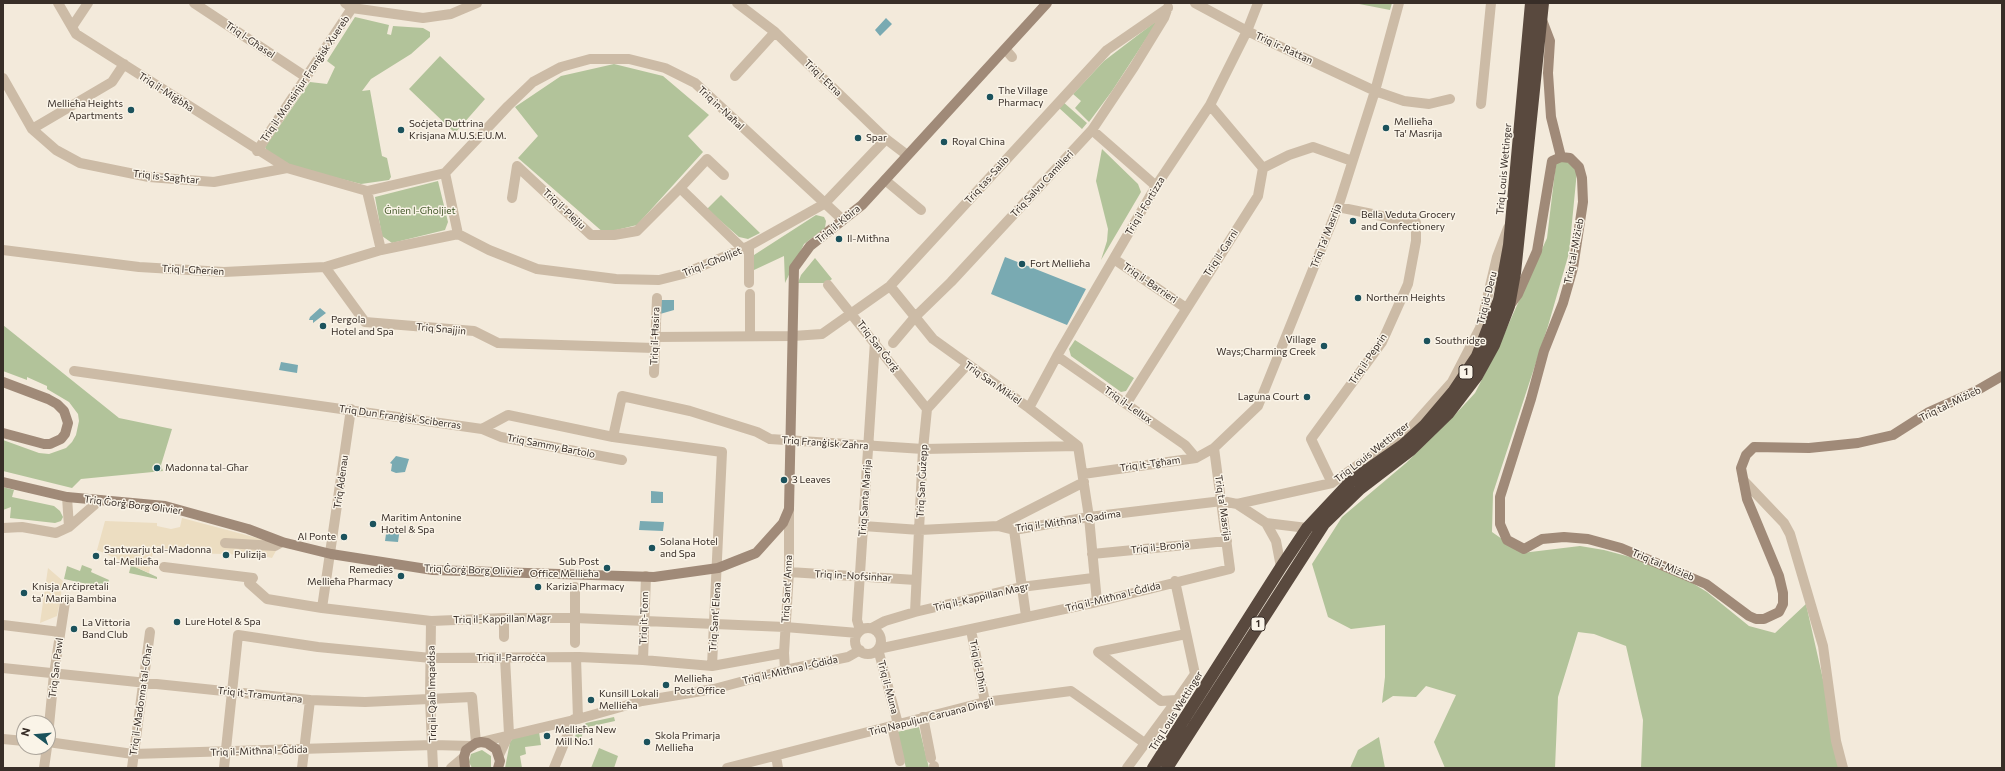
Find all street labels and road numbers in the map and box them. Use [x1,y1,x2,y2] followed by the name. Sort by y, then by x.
[258,13,352,145] street label: Triq il-Monsinjur Franġisk Xuereb
[223,19,277,61] street label: Triq l-Għasel
[1253,30,1315,66] street label: Triq ir-Rattan
[802,57,844,99] street label: Triq l-Etna
[136,70,196,114] street label: Triq il-Miġbħa
[695,84,747,132] street label: Triq in-Naħal
[1494,123,1514,215] street label: Triq Louis Wettinger
[1008,148,1076,220] street label: Triq Salvu Camilleri
[962,154,1012,206] street label: Triq tas-Salib
[132,168,200,186] street label: Triq is-Sagħtar
[1123,174,1167,238] street label: Triq il-Fortizza
[540,186,588,232] street label: Triq il-Plejju
[813,202,863,246] street label: Triq il-Kbira
[1308,202,1344,270] street label: Triq Ta' Masrija
[1562,217,1586,285] street label: Triq tal-Miżieb
[1201,227,1241,279] street label: Triq il-Garni
[681,245,743,279] street label: Triq l-Għoljiet
[1120,260,1180,306] street label: Triq il-Barrieri
[161,262,225,278] street label: Triq l-Għerien
[1475,270,1499,326] street label: Triq id-Deru
[648,307,662,365] street label: Triq il-Ħasira
[854,318,902,374] street label: Triq San Ġorġ
[416,321,466,337] street label: Triq Snajjin
[1347,331,1389,387] street label: Triq il-Peprin
[962,359,1024,407] street label: Triq San Mikiel
[1459,365,1473,379] road number: 1
[1102,384,1154,426] street label: Triq il-Lellux
[1917,384,1983,424] street label: Triq tal-Miżieb
[338,402,462,432] street label: Triq Dun Franġisk Sciberras
[1332,419,1412,485] street label: Triq Louis Wettinger
[506,432,596,460] street label: Triq Sammy Bartolo
[781,434,869,452] street label: Triq Franġisk Zahra
[914,444,930,518] street label: Triq San Ġużepp
[331,454,351,510] street label: Triq Adenau
[1119,454,1181,474] street label: Triq it-Tgħam
[856,459,874,537] street label: Triq Santa Marija
[1212,474,1234,542] street label: Triq ta' Masrija
[83,493,183,517] street label: Triq Ġorġ Borg Olivier
[1014,508,1122,534] street label: Triq il-Mitħna l-Qadima
[1130,538,1190,556] street label: Triq il-Bronja
[1630,546,1696,584] street label: Triq tal-Miżieb
[779,555,795,623] street label: Triq Sant' Anna
[424,562,522,578] street label: Triq Ġorġ Borg Olivier
[814,568,892,584] street label: Triq in-Nofsinhar
[1064,579,1162,615] street label: Triq il-Mitħna l-Ġdida
[932,580,1030,614] street label: Triq il-Kappillan Magr
[707,582,723,652] street label: Triq Sant' Elena
[637,591,651,645] street label: Triq it-Tonn
[453,612,551,626] street label: Triq il-Kappillan Magr
[1251,617,1265,631] road number: 1
[46,637,66,699] street label: Triq San Pawl
[967,638,989,694] street label: Triq id-Dħin
[127,643,155,757] street label: Triq il-Madonna tal-Għar
[425,645,439,743] street label: Triq il-Qalb Imqaddsa
[476,652,546,664] street label: Triq il-Parroċċa
[741,653,839,687] street label: Triq il-Mitħna l-Ġdida
[875,659,901,715] street label: Triq il-Muna
[1147,669,1205,753] street label: Triq Louis Wettinger
[217,685,303,705] street label: Triq it-Tramuntana
[867,696,995,738] street label: Triq Napuljun Caruana Dingli
[210,743,308,759] street label: Triq il-Mitħna l-Ġdida

